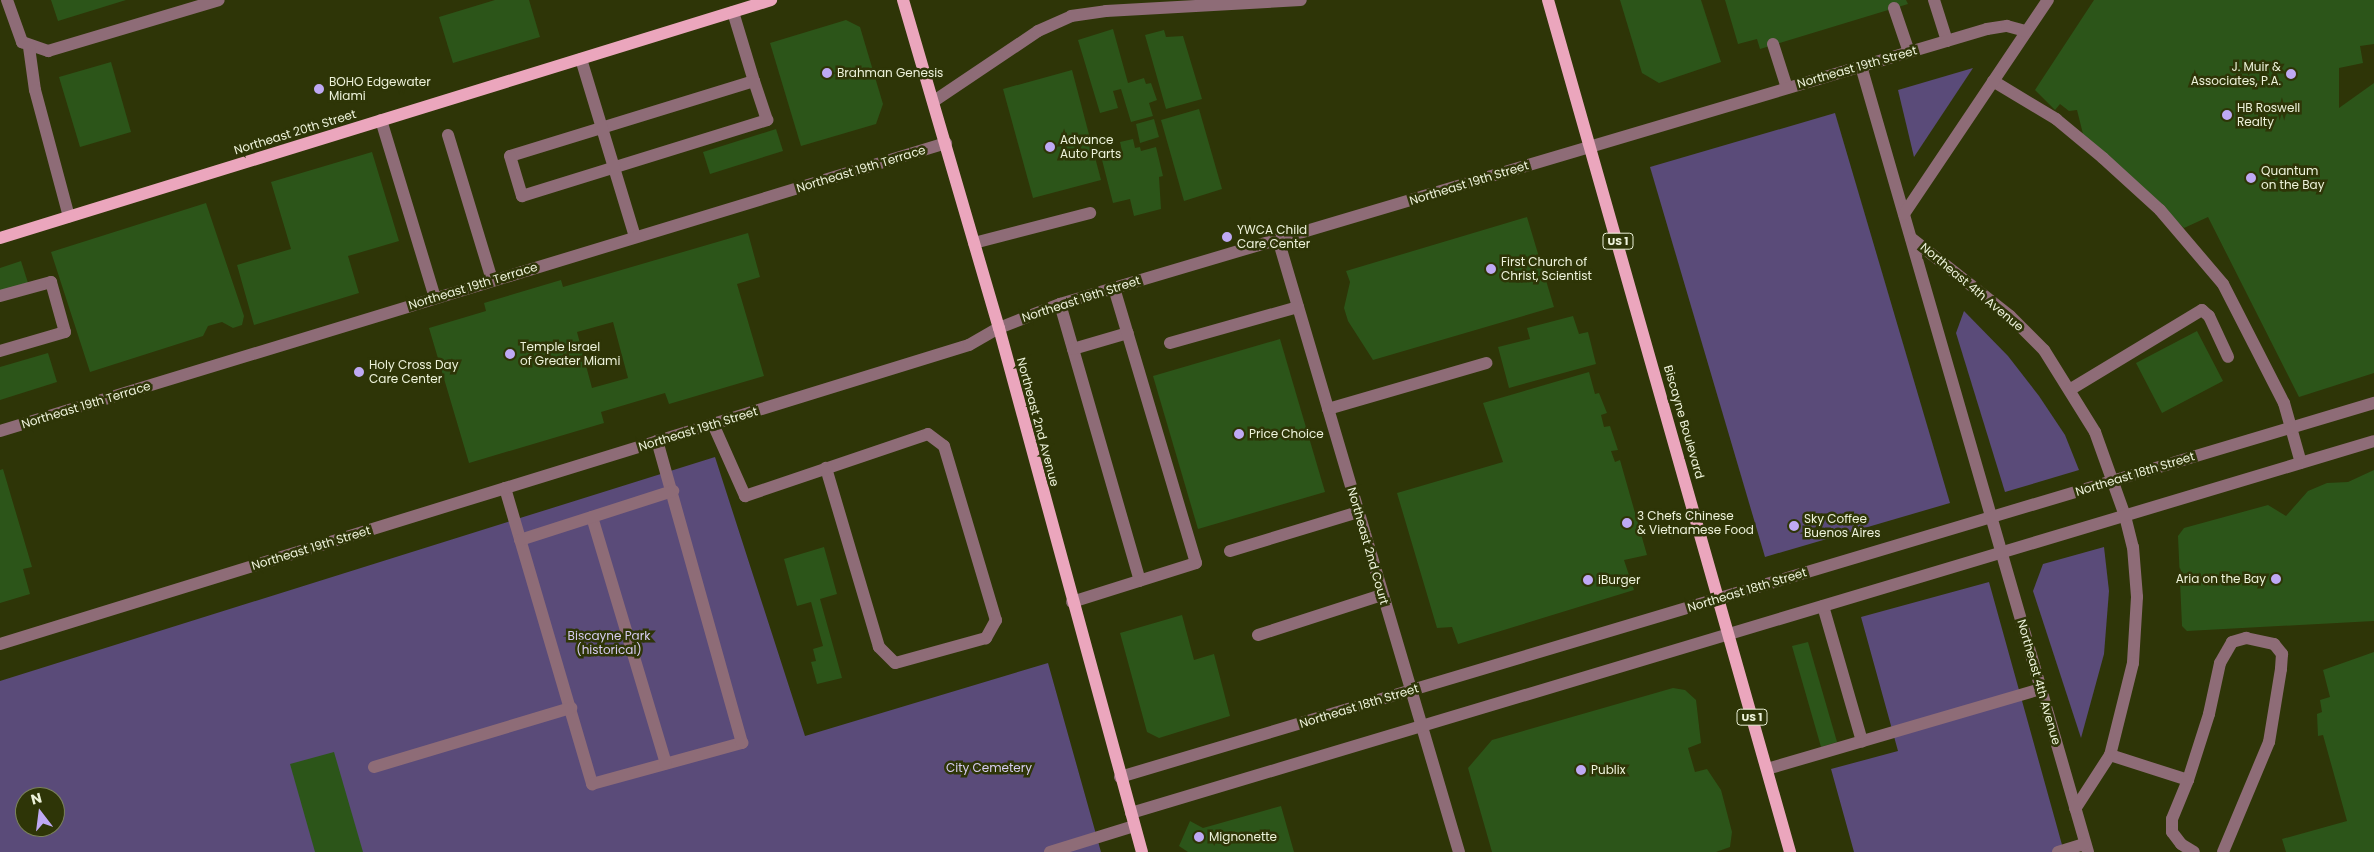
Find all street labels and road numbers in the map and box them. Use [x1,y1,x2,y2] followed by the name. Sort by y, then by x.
[1796,43,1918,91] street label: Northeast 19th Street
[232,107,358,157] street label: Northeast 20th Street
[795,142,927,196] street label: Northeast 19th Terrace
[1408,158,1530,208] street label: Northeast 19th Street
[1602,232,1634,250] road number: US 1
[1918,240,2026,334] street label: Northeast 4th Avenue
[407,259,539,313] street label: Northeast 19th Terrace
[1020,273,1142,325] street label: Northeast 19th Street
[1014,356,1062,488] street label: Northeast 2nd Avenue
[1661,363,1707,481] street label: Biscayne Boulevard
[20,378,152,432] street label: Northeast 19th Terrace
[637,404,759,454] street label: Northeast 19th Street
[2074,449,2196,499] street label: Northeast 18th Street
[1344,486,1392,606] street label: Northeast 2nd Court
[250,523,372,573] street label: Northeast 19th Street
[1686,565,1808,615] street label: Northeast 18th Street
[2014,618,2064,746] street label: Northeast 4th Avenue
[1298,681,1420,731] street label: Northeast 18th Street
[1736,709,1768,726] road number: US 1

